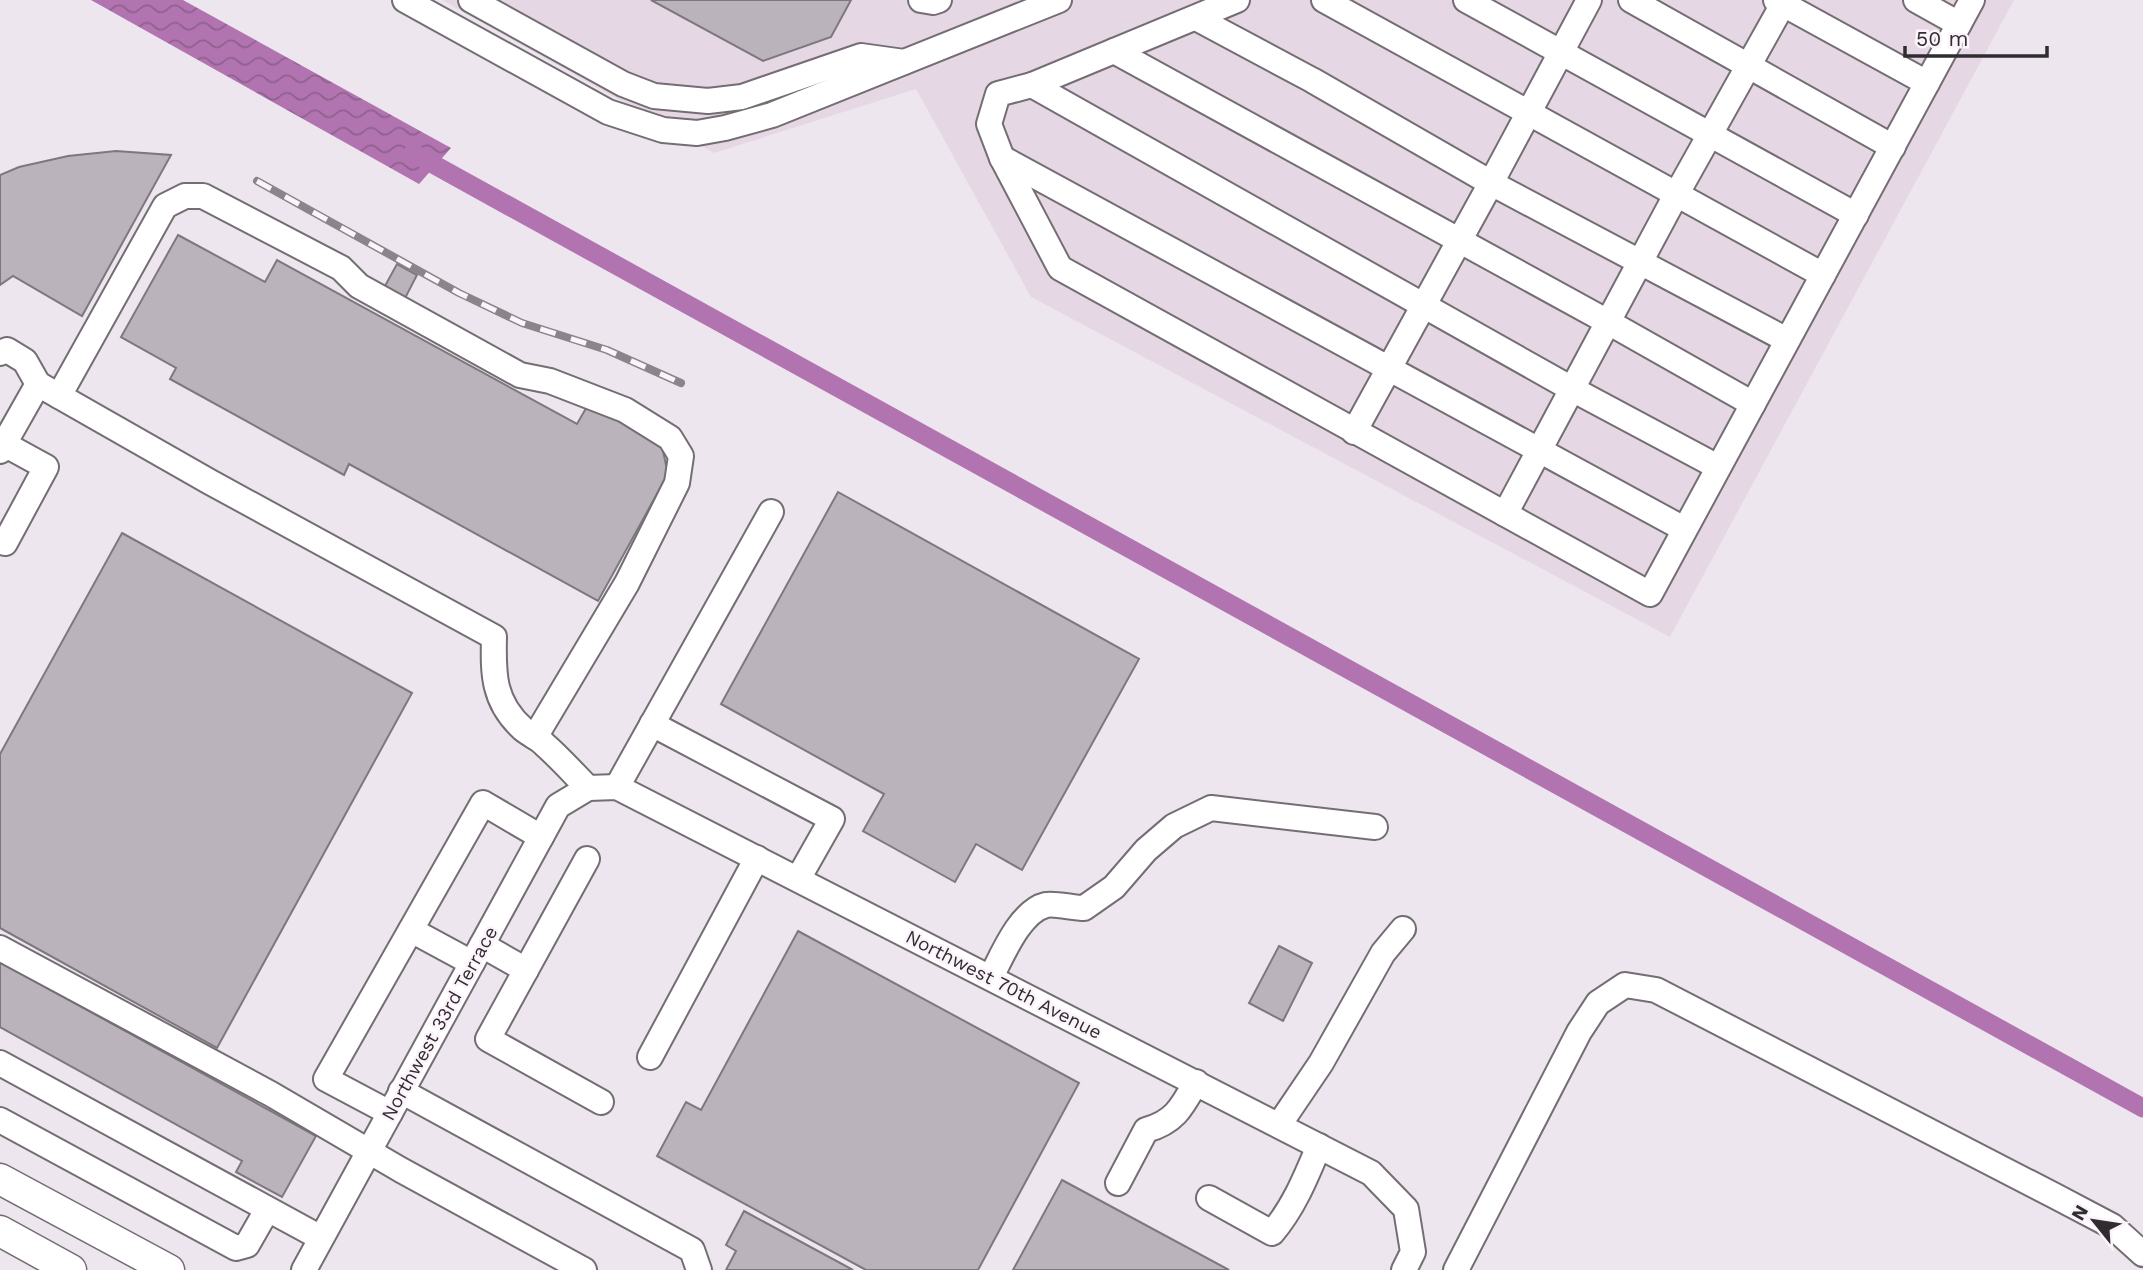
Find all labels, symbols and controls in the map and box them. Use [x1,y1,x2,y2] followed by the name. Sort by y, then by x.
[1905,14,2047,58] scale bar
[1916,26,1968,51] text: 50 m
[376,922,502,1124] street label: Northwest 33rd Terrace
[902,925,1106,1044] street label: Northwest 70th Avenue
[2059,1186,2129,1256] north arrow
[2066,1201,2093,1225] text: N

